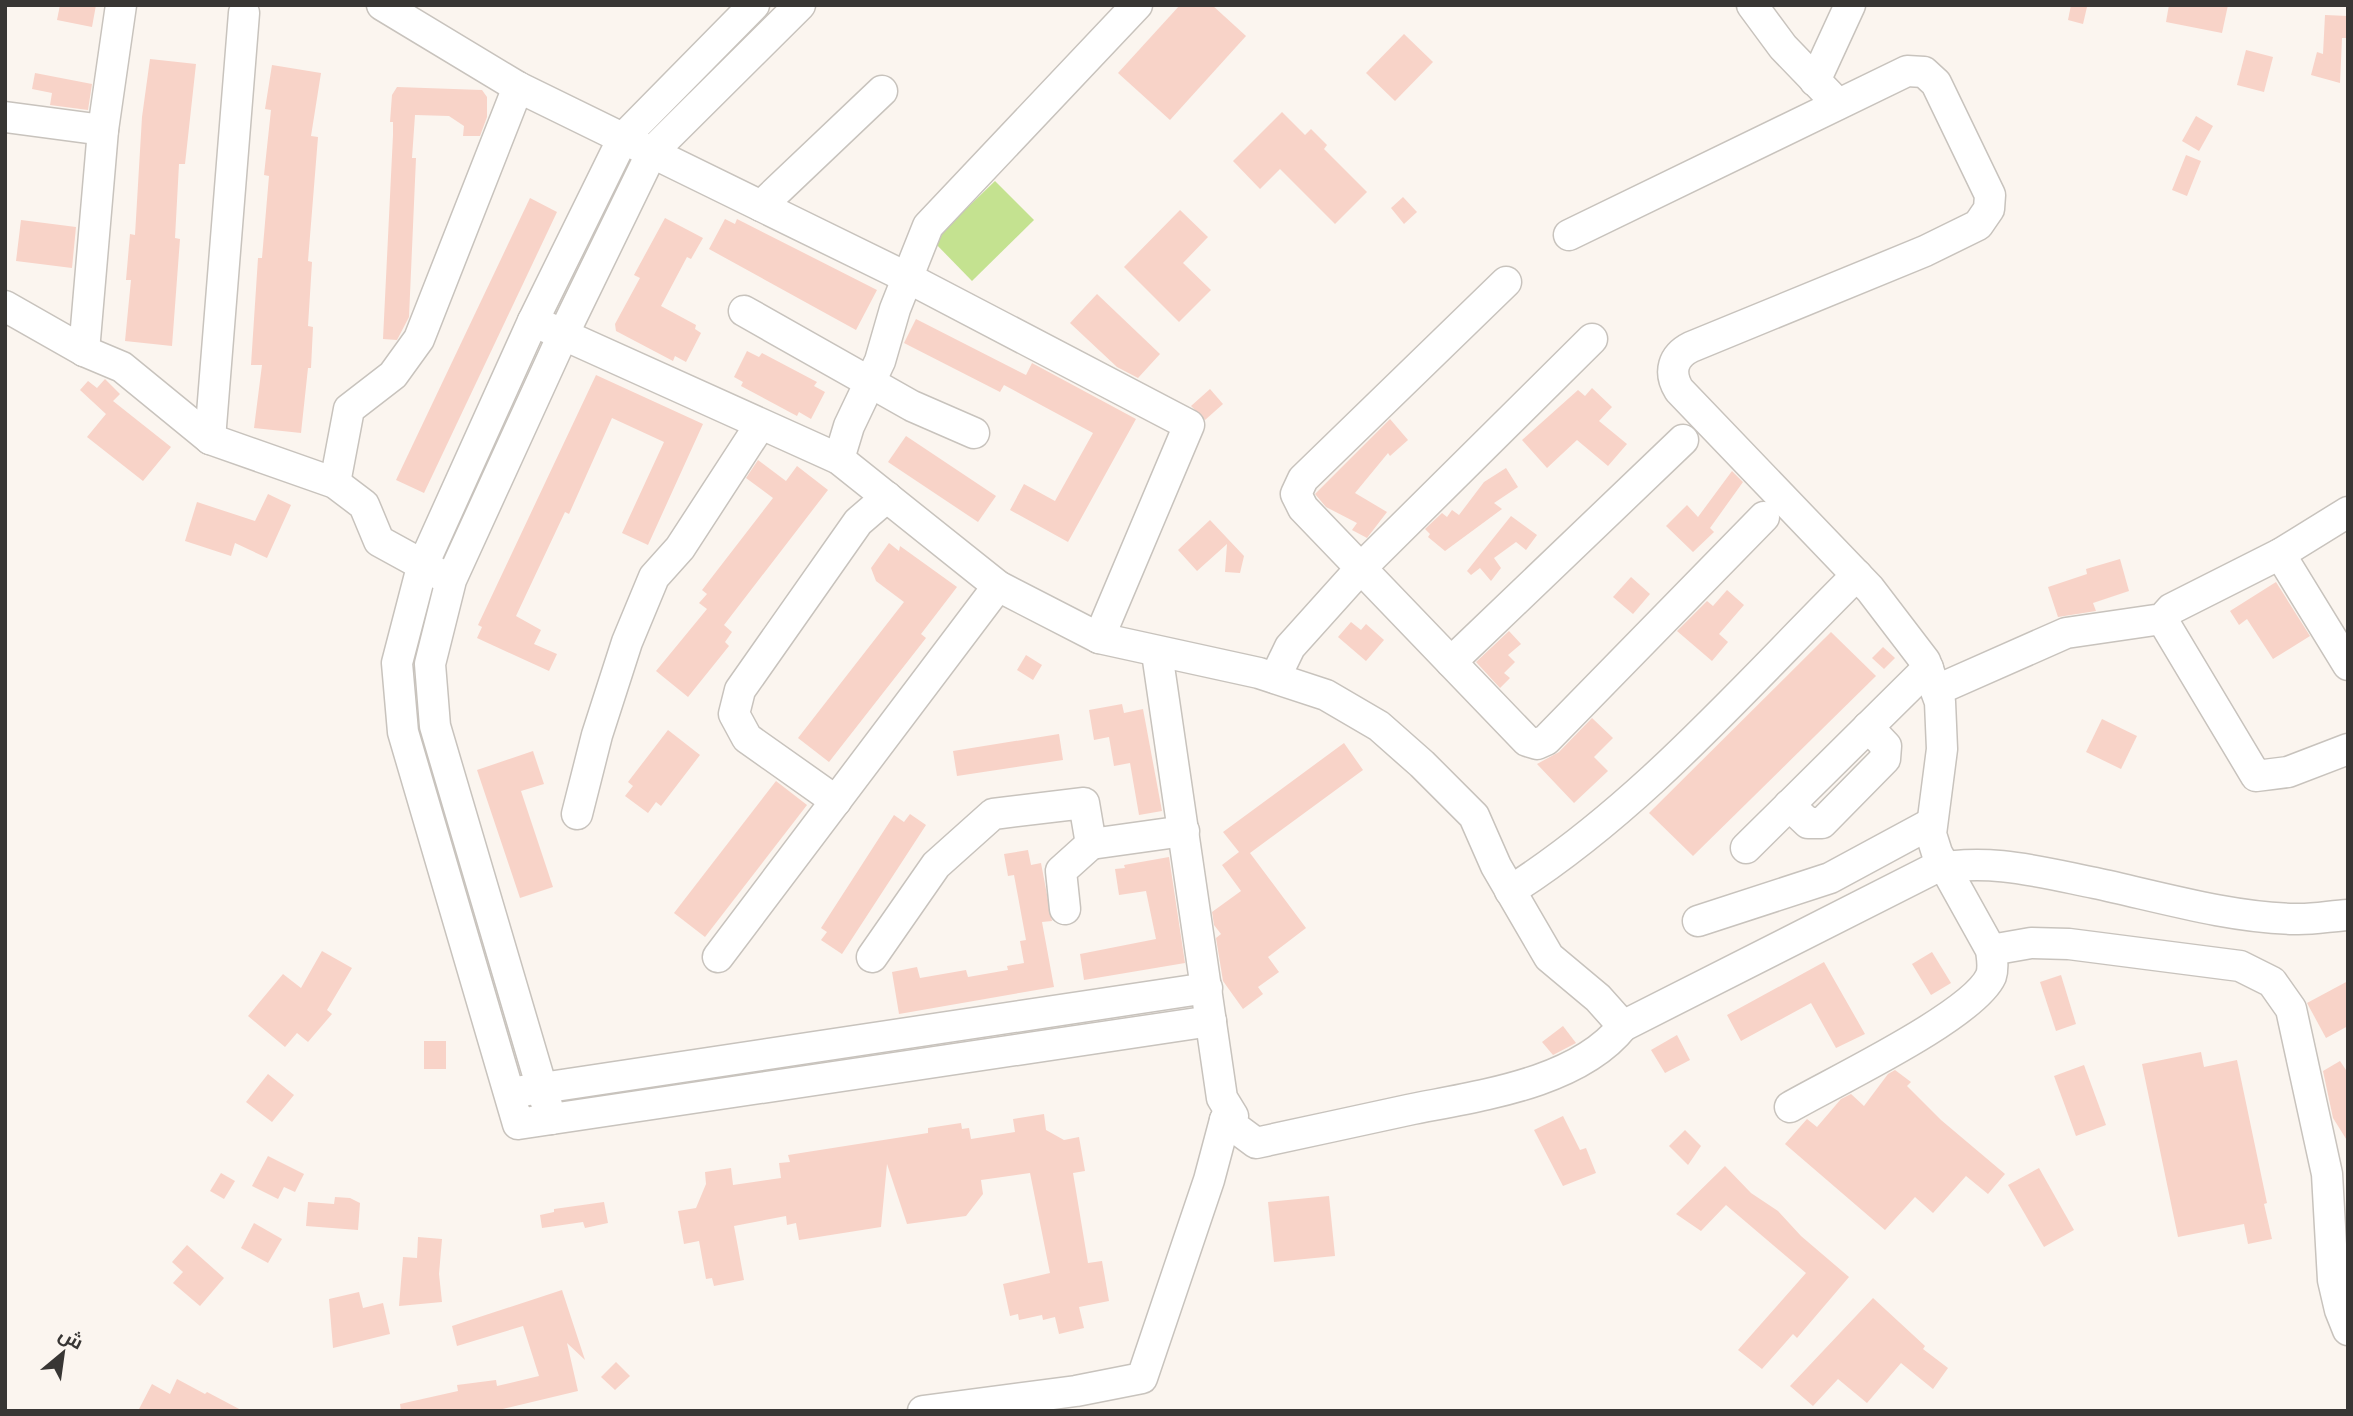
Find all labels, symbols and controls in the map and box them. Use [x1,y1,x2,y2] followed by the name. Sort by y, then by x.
[28,1318,98,1388] north arrow
[54,1323,87,1355] text: ش

